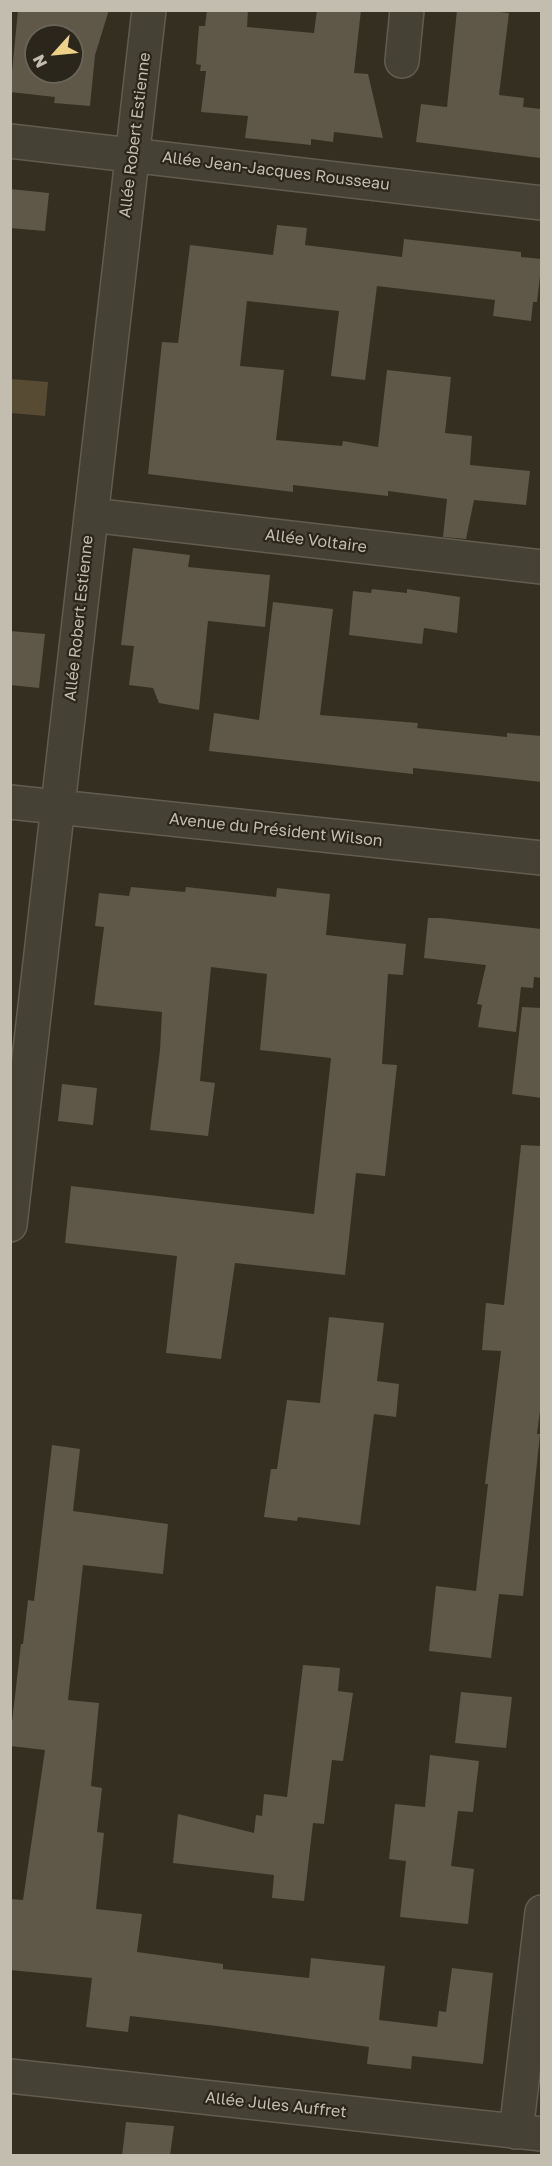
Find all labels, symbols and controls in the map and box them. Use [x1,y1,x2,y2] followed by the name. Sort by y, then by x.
[24,24,84,84] north arrow
[28,51,51,71] text: N
[115,51,155,219] street label: Allée Robert Estienne
[161,148,391,194] street label: Allée Jean-Jacques Rousseau
[264,525,368,557] street label: Allée Voltaire
[61,534,97,702] street label: Allée Robert Estienne
[168,809,384,851] street label: Avenue du Président Wilson
[204,2088,348,2122] street label: Allée Jules Auffret

